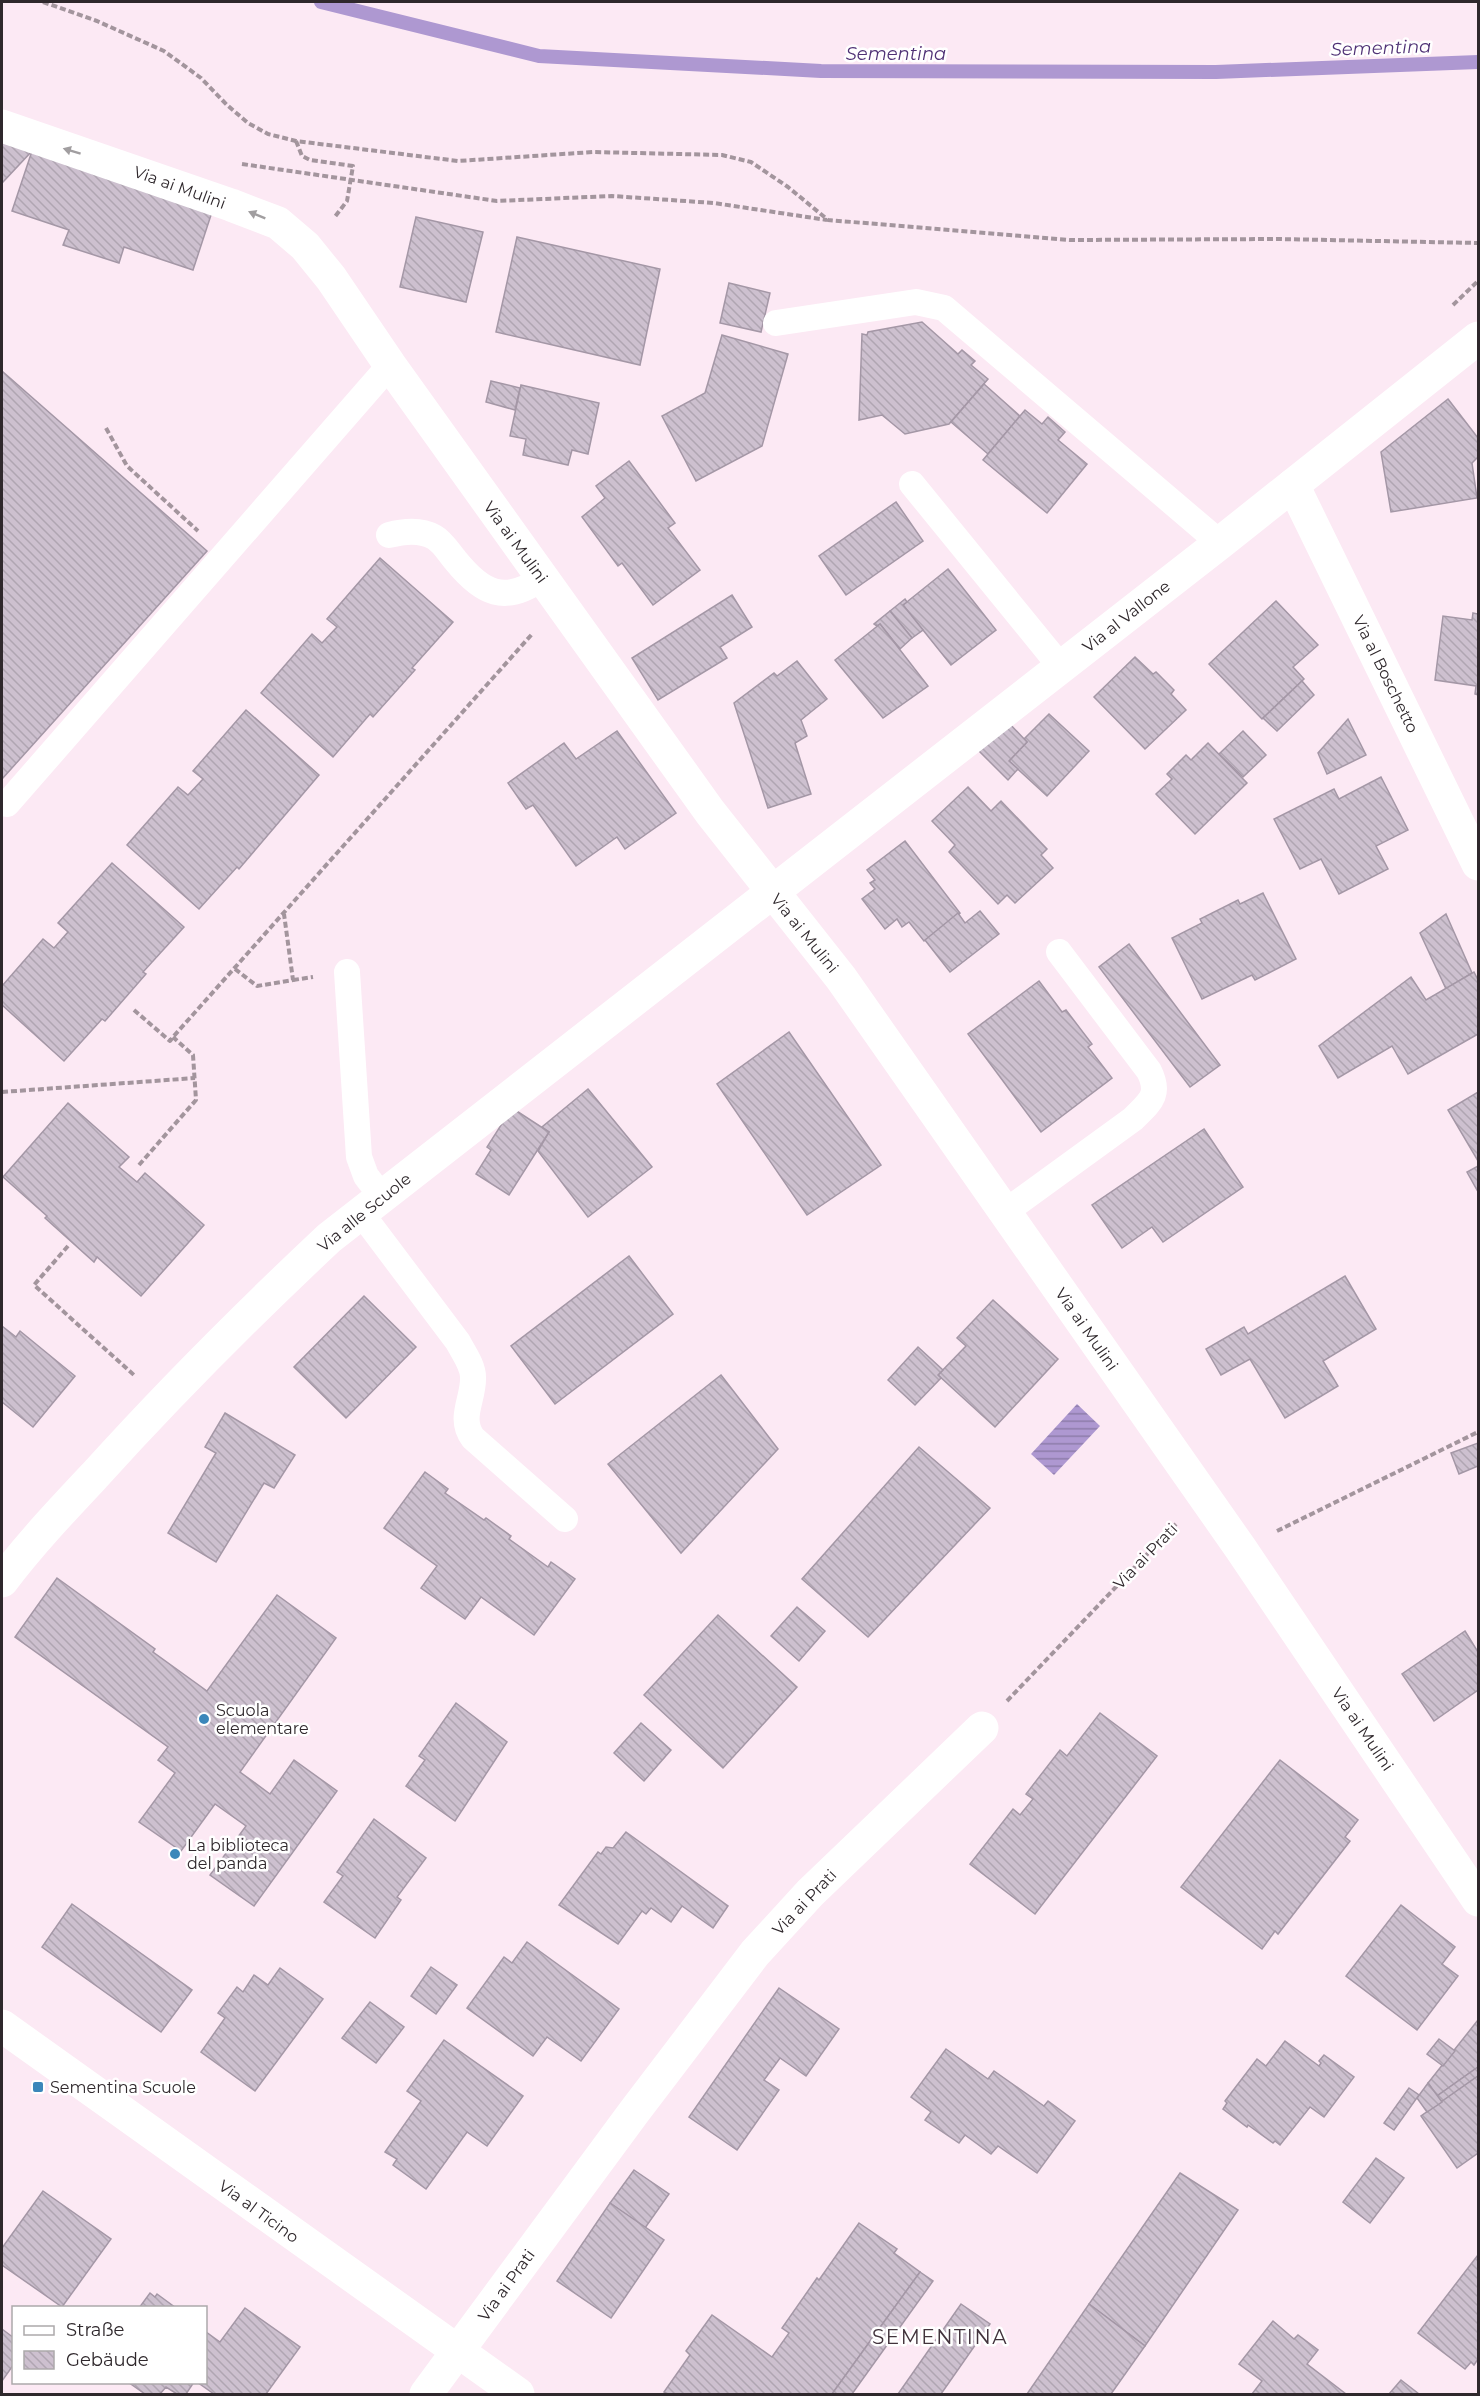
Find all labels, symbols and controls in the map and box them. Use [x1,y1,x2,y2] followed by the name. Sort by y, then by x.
[1330,35,1432,61] water label: Sementina
[846,43,946,65] water label: Sementina
[63,146,81,155] one-way arrow
[131,162,228,213] street label: Via ai Mulini
[247,210,265,220] one-way arrow
[480,498,552,587] street label: Via ai Mulini
[1079,576,1174,656] street label: Via al Vallone
[1349,612,1422,736] street label: Via al Boschetto
[767,890,842,977] street label: Via ai Mulini
[314,1169,415,1256] street label: Via alle Scuole
[1051,1284,1122,1374] street label: Via ai Mulini
[1109,1520,1181,1593] street label: Via ai Prati
[1328,1684,1397,1775] street label: Via ai Mulini
[216,1701,309,1738] place label: Scuola elementare
[197,1712,211,1726] marker: Scuola elementare
[187,1836,289,1873] place label: La biblioteca del panda
[168,1847,182,1861] marker: La biblioteca del panda
[768,1866,840,1939] street label: Via ai Prati
[50,2078,196,2097] place label: Sementina Scuole
[31,2080,45,2094] marker: Sementina Scuole
[215,2176,302,2247] street label: Via al Ticino
[474,2246,539,2325] street label: Via ai Prati
[12,2306,207,2384] legend
[66,2319,125,2341] text: Straße
[872,2325,1008,2349] district label: SEMENTINA
[66,2349,149,2371] text: Gebäude

